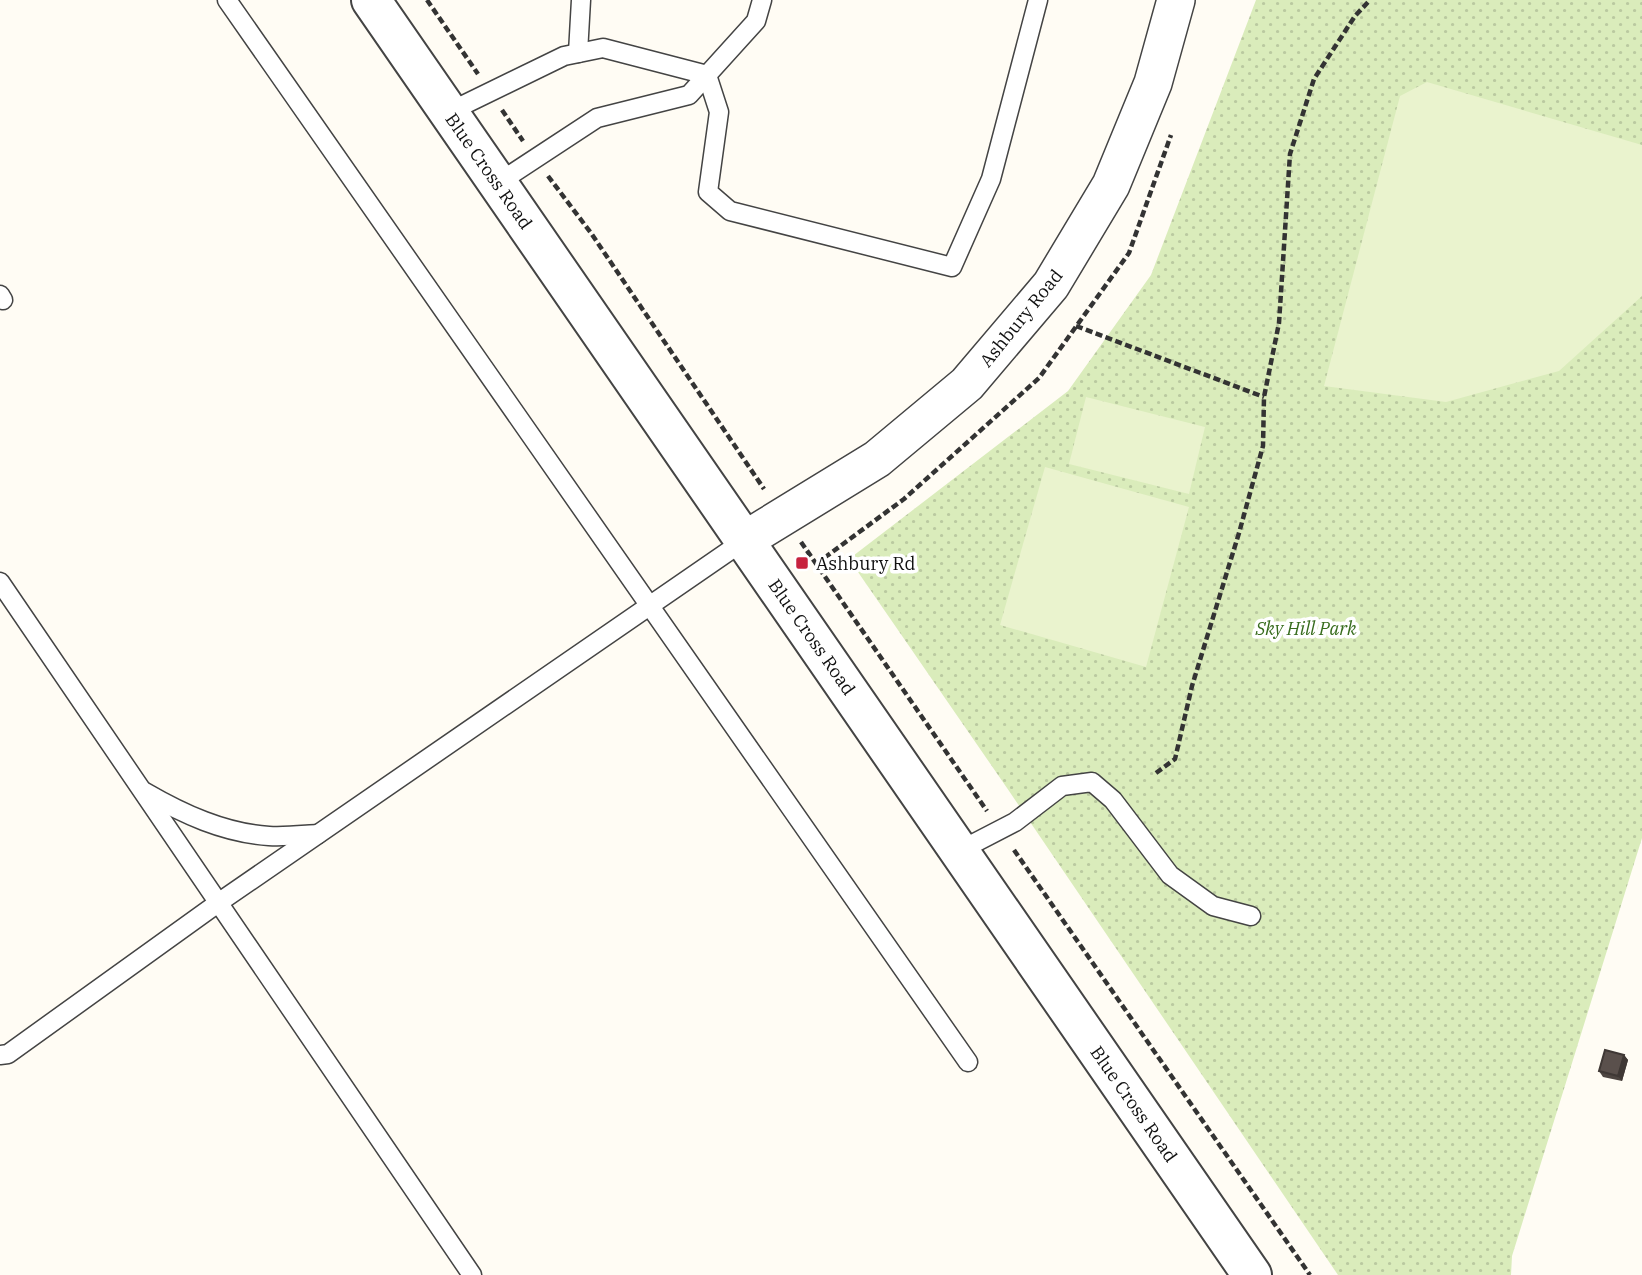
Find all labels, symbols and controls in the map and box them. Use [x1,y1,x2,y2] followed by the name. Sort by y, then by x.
[440,108,538,234] street label: Blue Cross Road
[974,264,1068,372] street label: Ashbury Road
[816,552,915,575] place label: Ashbury Rd
[794,555,810,571] marker: Ashbury Rd
[763,574,861,700] street label: Blue Cross Road
[1254,617,1357,640] park label: Sky Hill Park
[1085,1041,1183,1167] street label: Blue Cross Road

